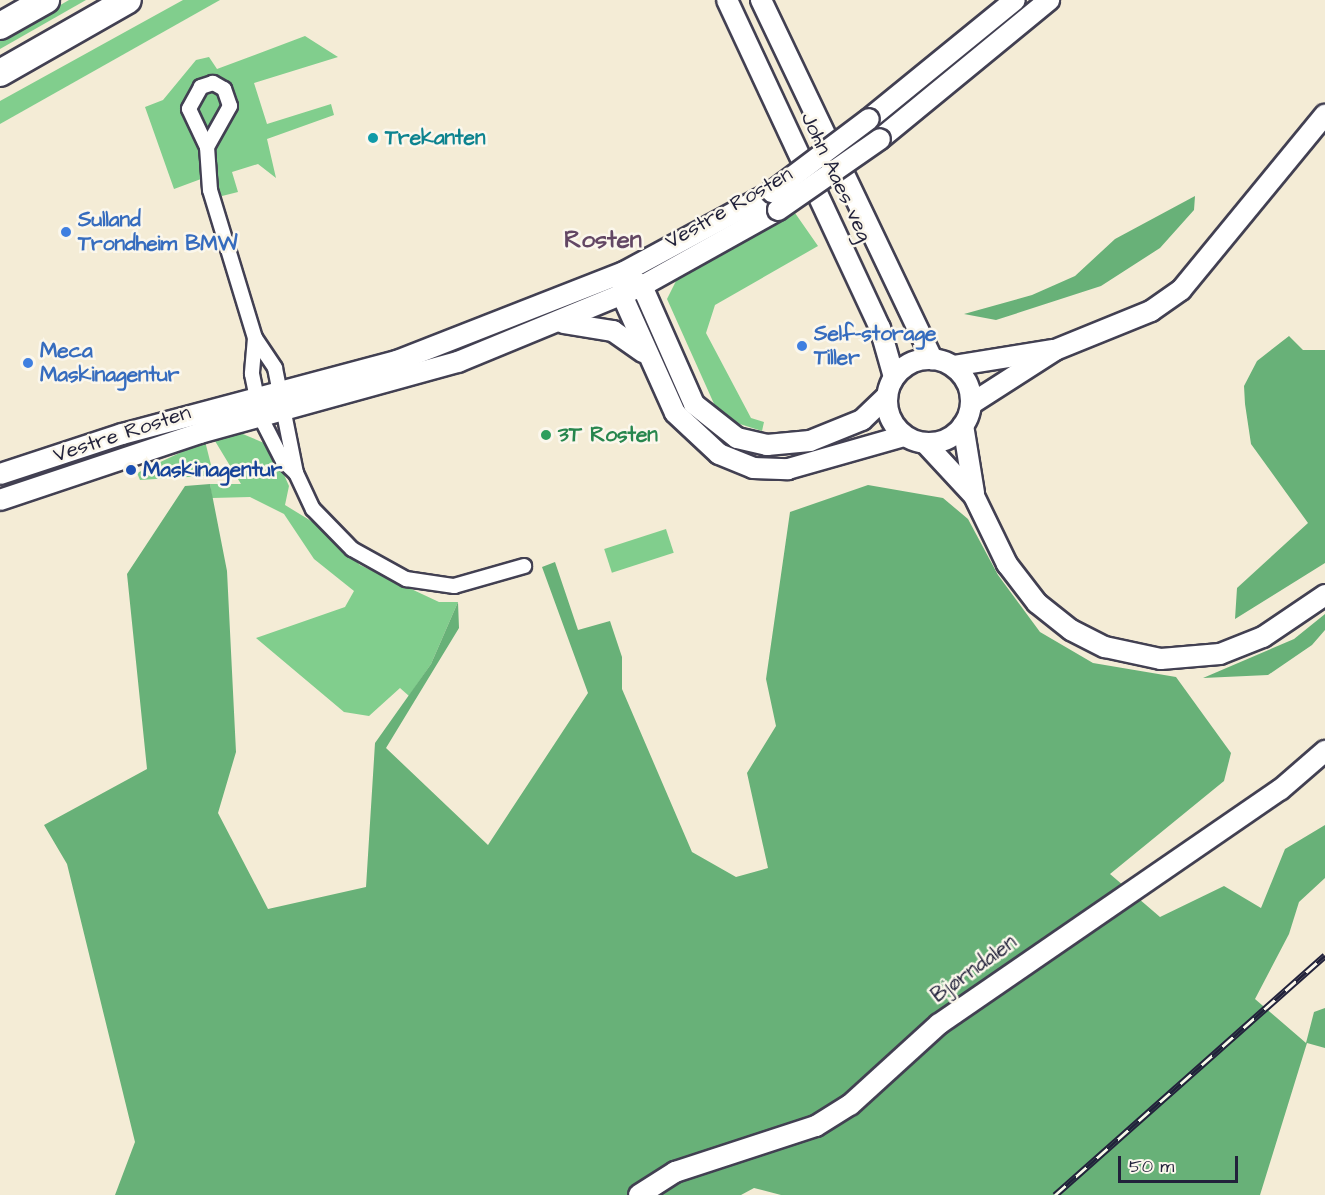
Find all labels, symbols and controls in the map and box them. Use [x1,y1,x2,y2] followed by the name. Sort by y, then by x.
[795,108,877,246] street label: John Aaes veg
[385,125,485,151] place label: Trekanten
[366,131,380,145] marker: Trekanten
[661,161,797,255] street label: Vestre Rosten
[78,207,237,257] place label: Sulland Trondheim BMW
[59,225,73,239] marker: Sulland Trondheim BMW
[564,227,642,255] district label: Rosten
[814,321,936,371] place label: Self-storage Tiller
[40,338,179,388] place label: Meca Maskinagentur
[795,339,809,353] marker: Self-storage Tiller
[21,356,35,370] marker: Meca Maskinagentur
[50,400,194,468] street label: Vestre Rosten
[558,422,658,448] place label: 3T Rosten
[539,428,553,442] marker: 3T Rosten
[143,457,282,483] place label: Maskinagentur
[124,463,138,477] marker: Maskinagentur
[926,930,1022,1008] street label: Bjørndalen
[1121,1144,1241,1182] scale bar
[1129,1154,1174,1179] text: 50 m

